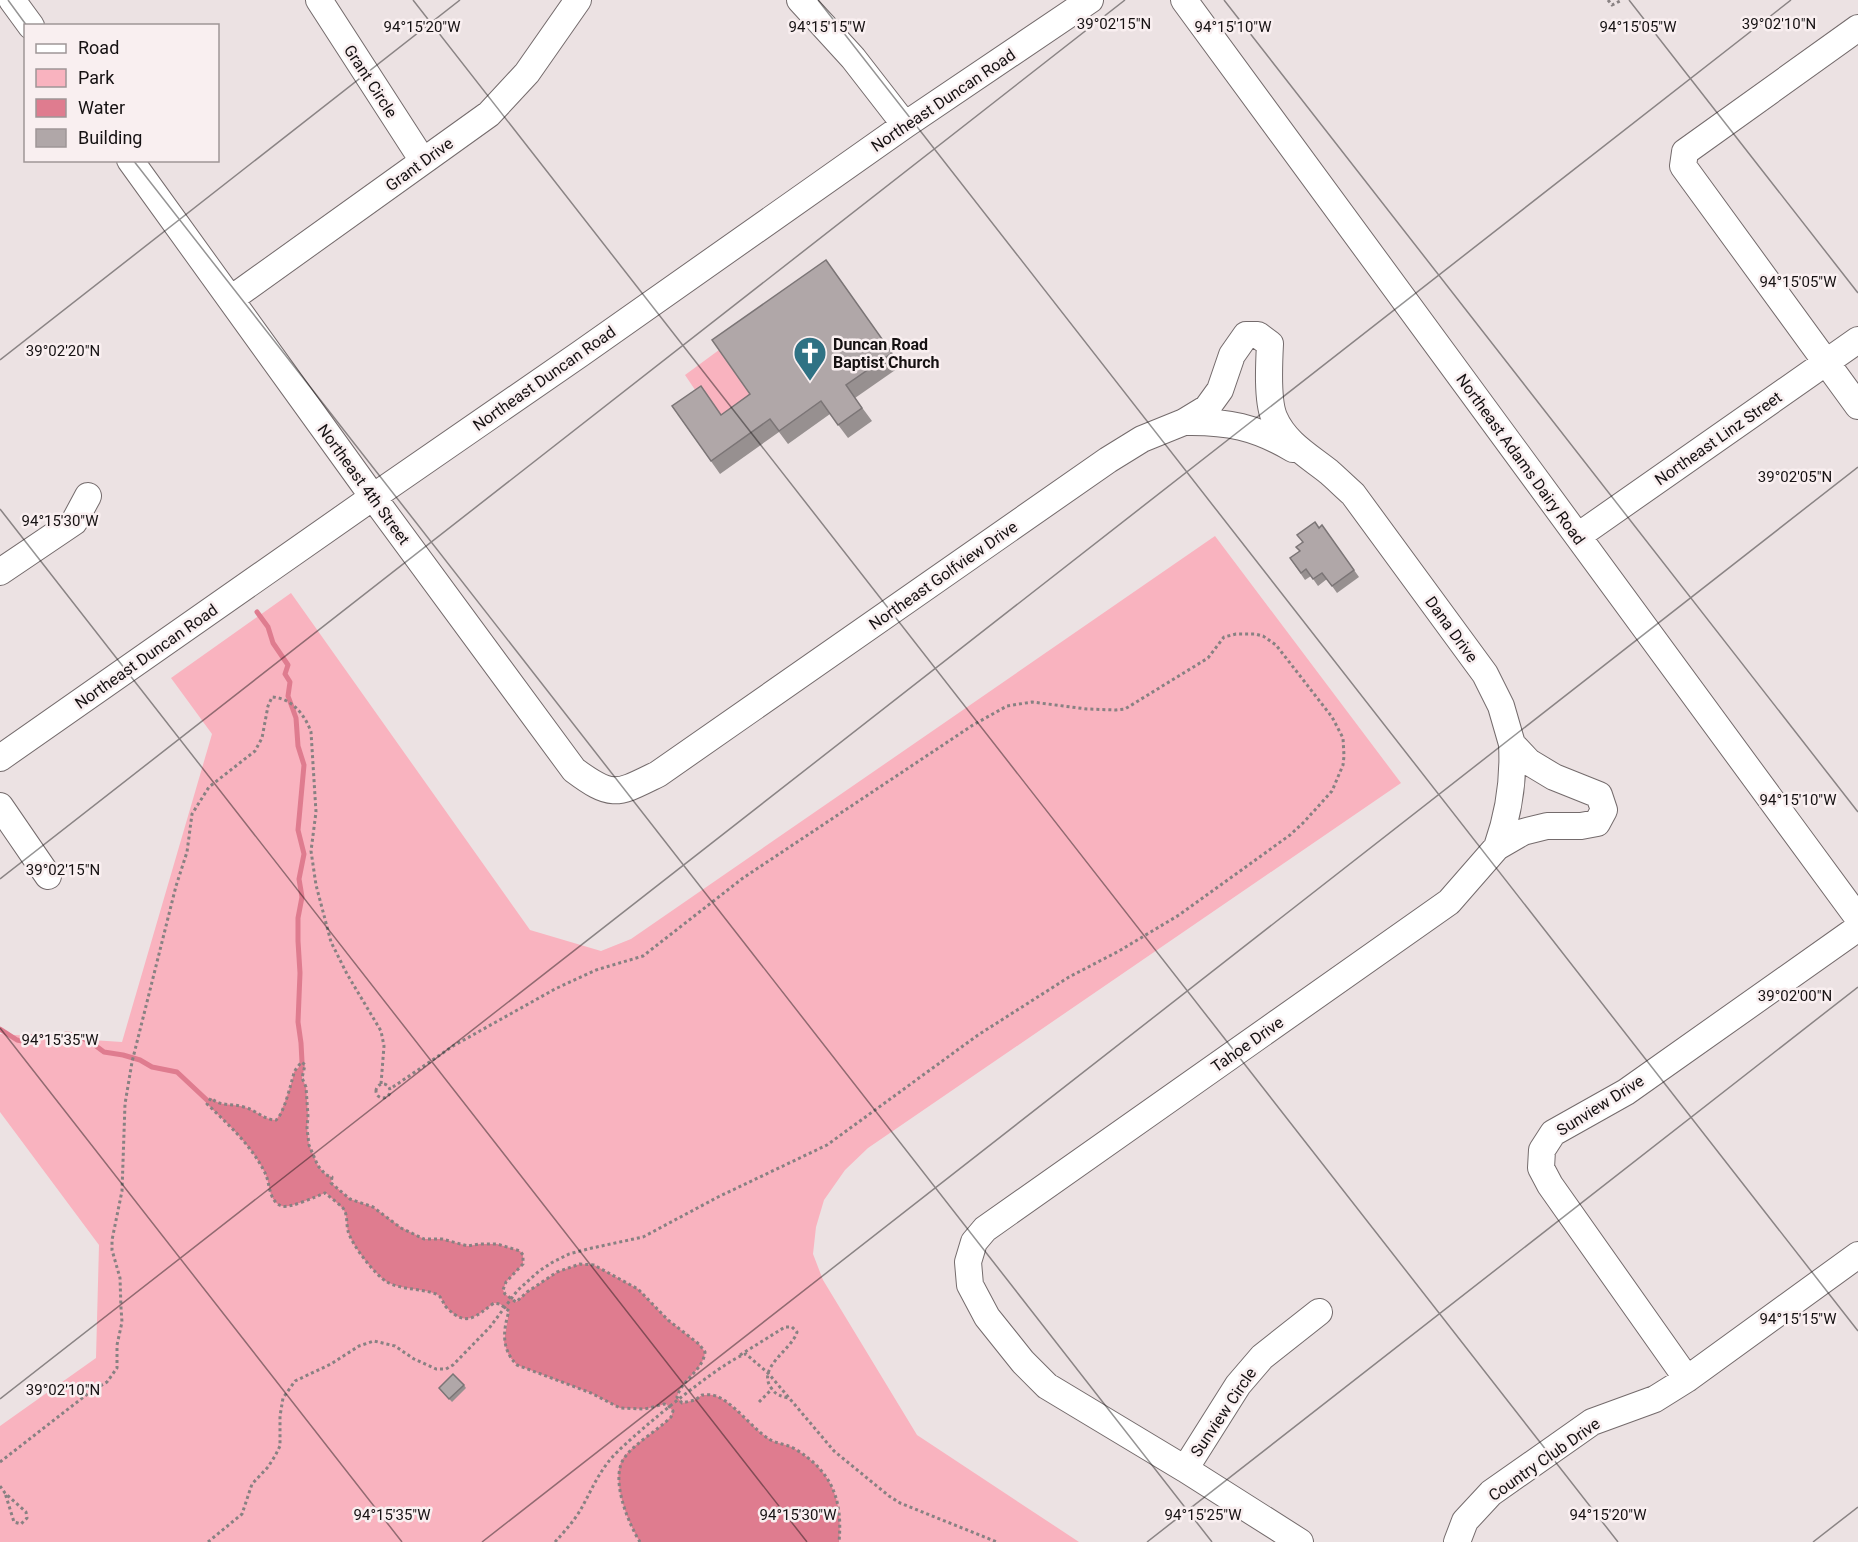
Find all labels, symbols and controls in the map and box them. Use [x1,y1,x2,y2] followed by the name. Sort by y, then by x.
[1077,15,1151,33] text: 39°02'15"N
[1742,15,1816,33] text: 39°02'10"N
[384,18,460,36] text: 94°15'20"W
[789,18,865,36] text: 94°15'15"W
[1195,18,1271,36] text: 94°15'10"W
[1600,18,1676,36] text: 94°15'05"W
[24,24,219,162] legend
[78,37,119,58] text: Road
[340,41,401,121] street label: Grant Circle
[868,45,1019,156] street label: Northeast Duncan Road
[78,67,115,88] text: Park
[78,97,125,118] text: Water
[78,127,142,148] text: Building
[382,134,457,195] street label: Grant Drive
[1760,273,1836,291] text: 94°15'05"W
[469,322,619,435] street label: Northeast Duncan Road
[792,335,828,382] church icon: Duncan Road Baptist Church
[833,335,939,372] place label: Duncan Road Baptist Church
[26,342,100,360] text: 39°02'20"N
[1452,370,1589,548] street label: Northeast Adams Dairy Road
[1651,387,1785,489] street label: Northeast Linz Street
[314,420,414,548] street label: Northeast 4th Street
[1758,468,1832,486] text: 39°02'05"N
[22,512,98,530] text: 94°15'30"W
[866,517,1021,634] street label: Northeast Golfview Drive
[1421,593,1482,666] street label: Dana Drive
[71,600,221,713] street label: Northeast Duncan Road
[1760,791,1836,809] text: 94°15'10"W
[26,861,100,879] text: 39°02'15"N
[1758,987,1832,1005] text: 39°02'00"N
[1208,1013,1287,1076] street label: Tahoe Drive
[22,1031,98,1049] text: 94°15'35"W
[1553,1071,1647,1140] street label: Sunview Drive
[1760,1310,1836,1328] text: 94°15'15"W
[1187,1364,1260,1461] street label: Sunview Circle
[26,1381,100,1399] text: 39°02'10"N
[1485,1414,1604,1505] street label: Country Club Drive
[354,1506,430,1524] text: 94°15'35"W
[760,1506,836,1524] text: 94°15'30"W
[1165,1506,1241,1524] text: 94°15'25"W
[1570,1506,1646,1524] text: 94°15'20"W

